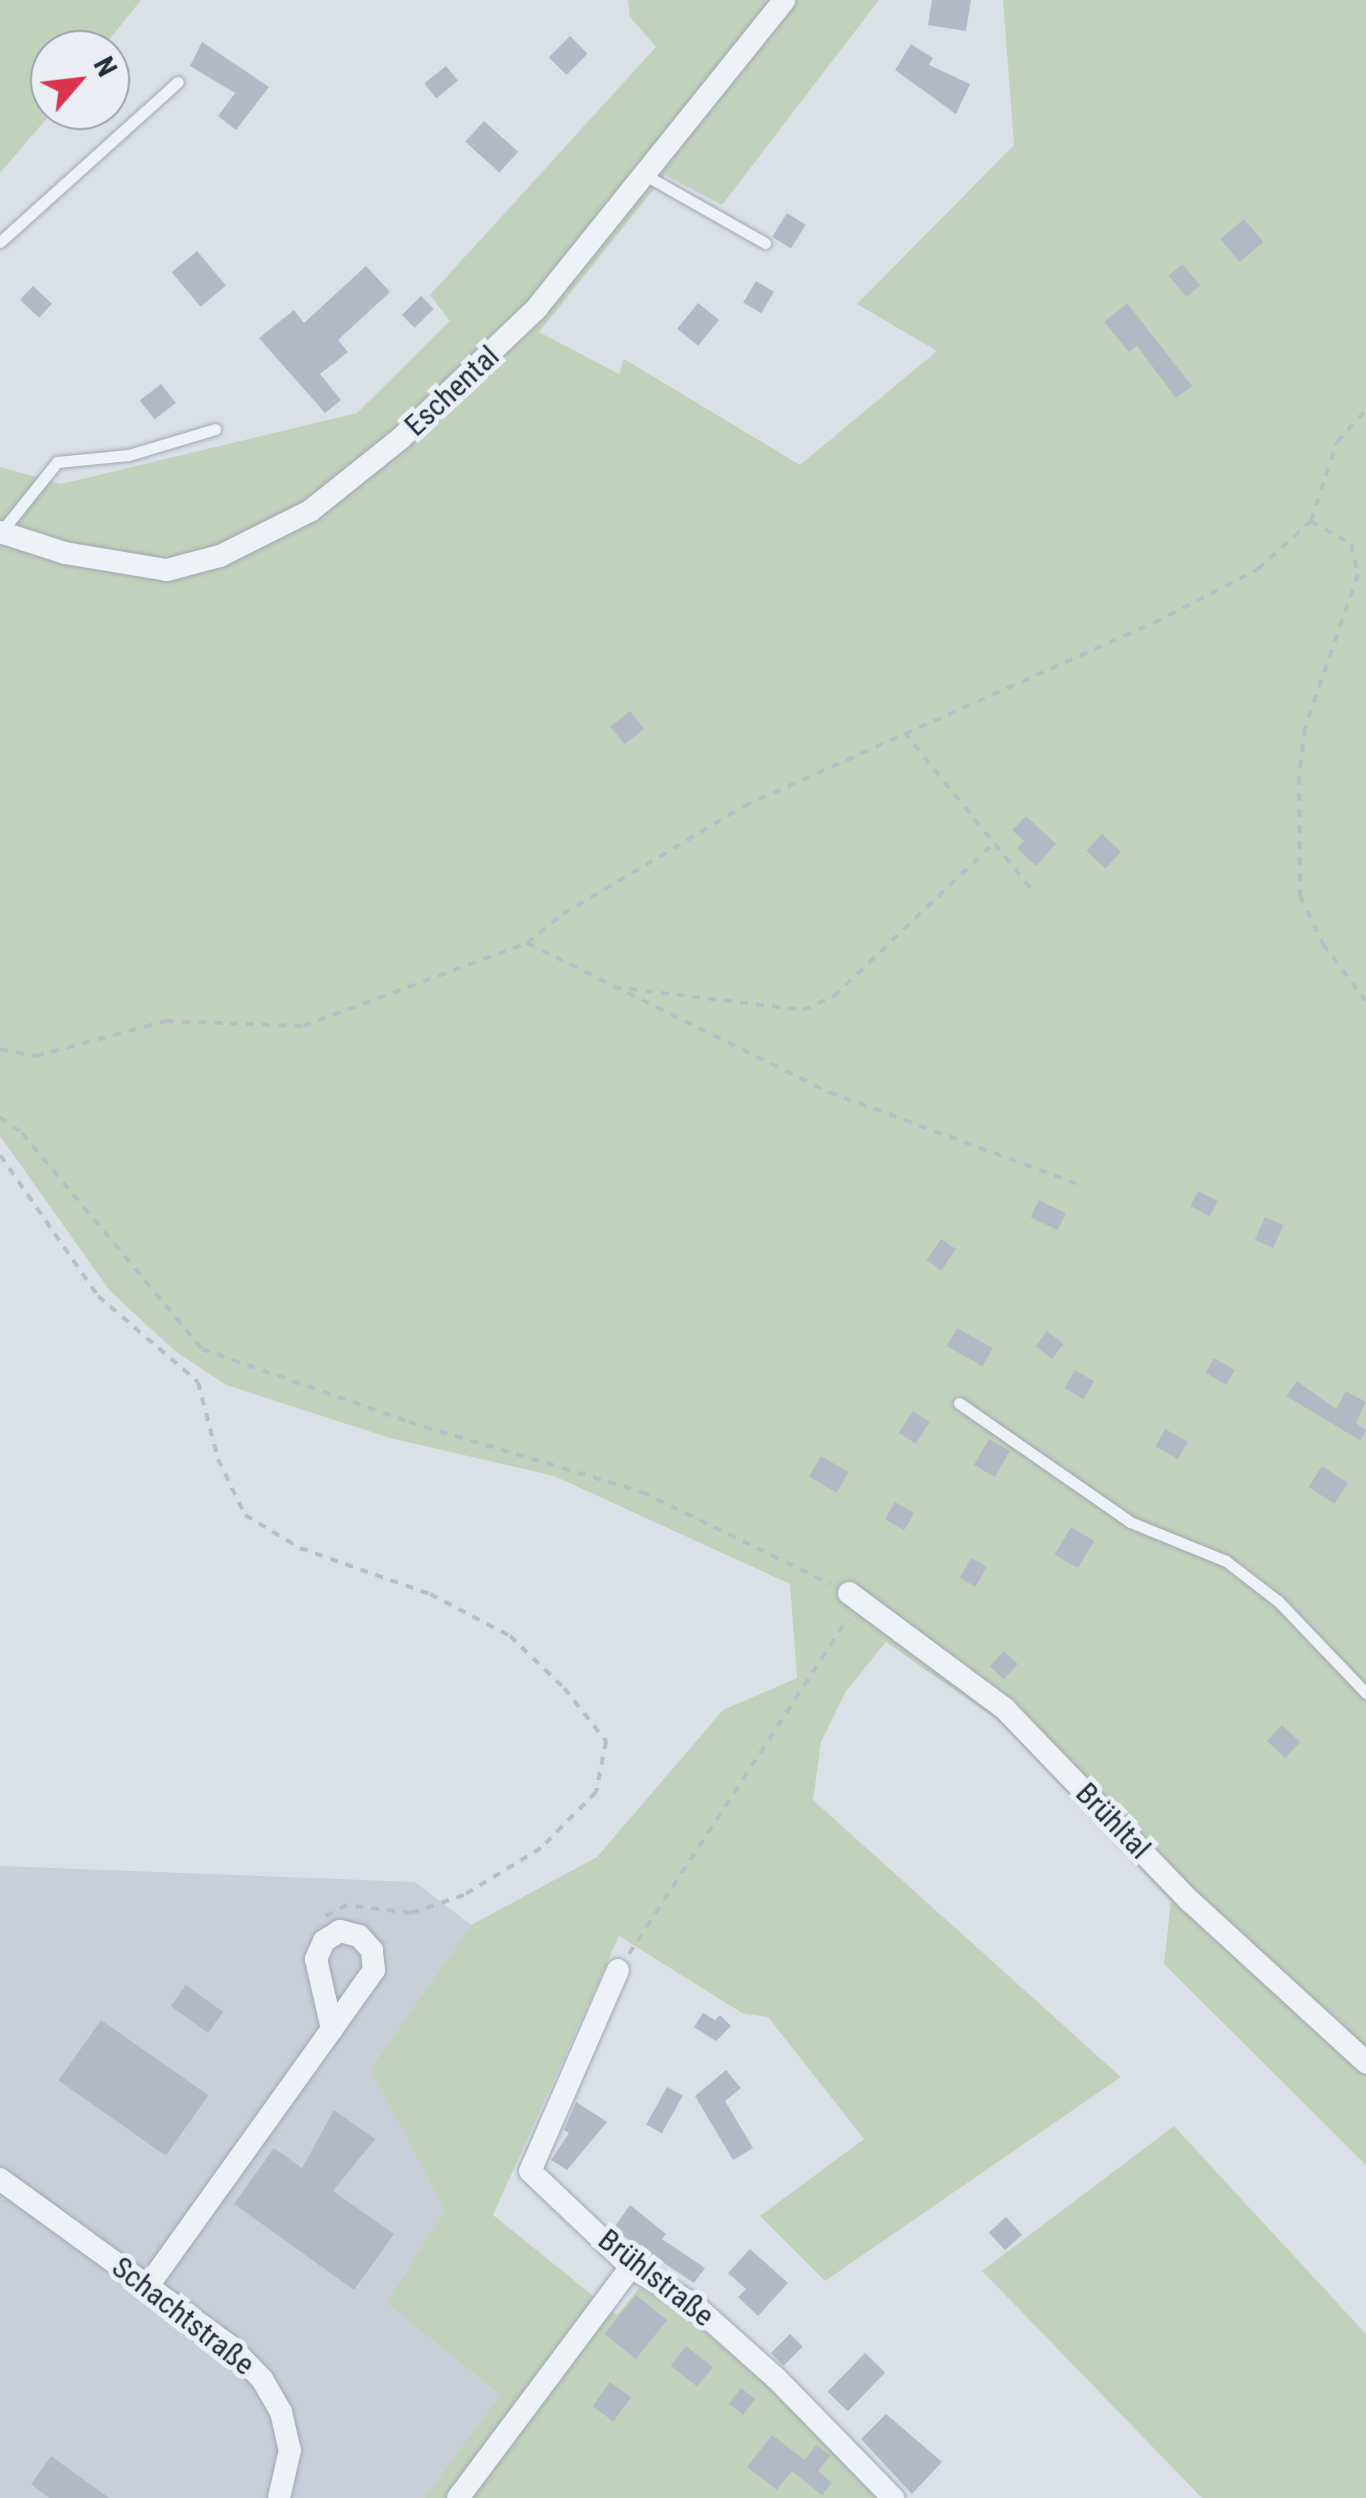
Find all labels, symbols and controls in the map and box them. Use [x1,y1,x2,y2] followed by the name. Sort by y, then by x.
[30,30,130,130] north arrow
[87,51,124,82] text: N
[397,338,507,444] street label: Eschental
[1068,1776,1158,1866] street label: Brühltal
[591,2222,721,2334] street label: Brühlstraße
[105,2249,261,2383] street label: Schachtstraße

